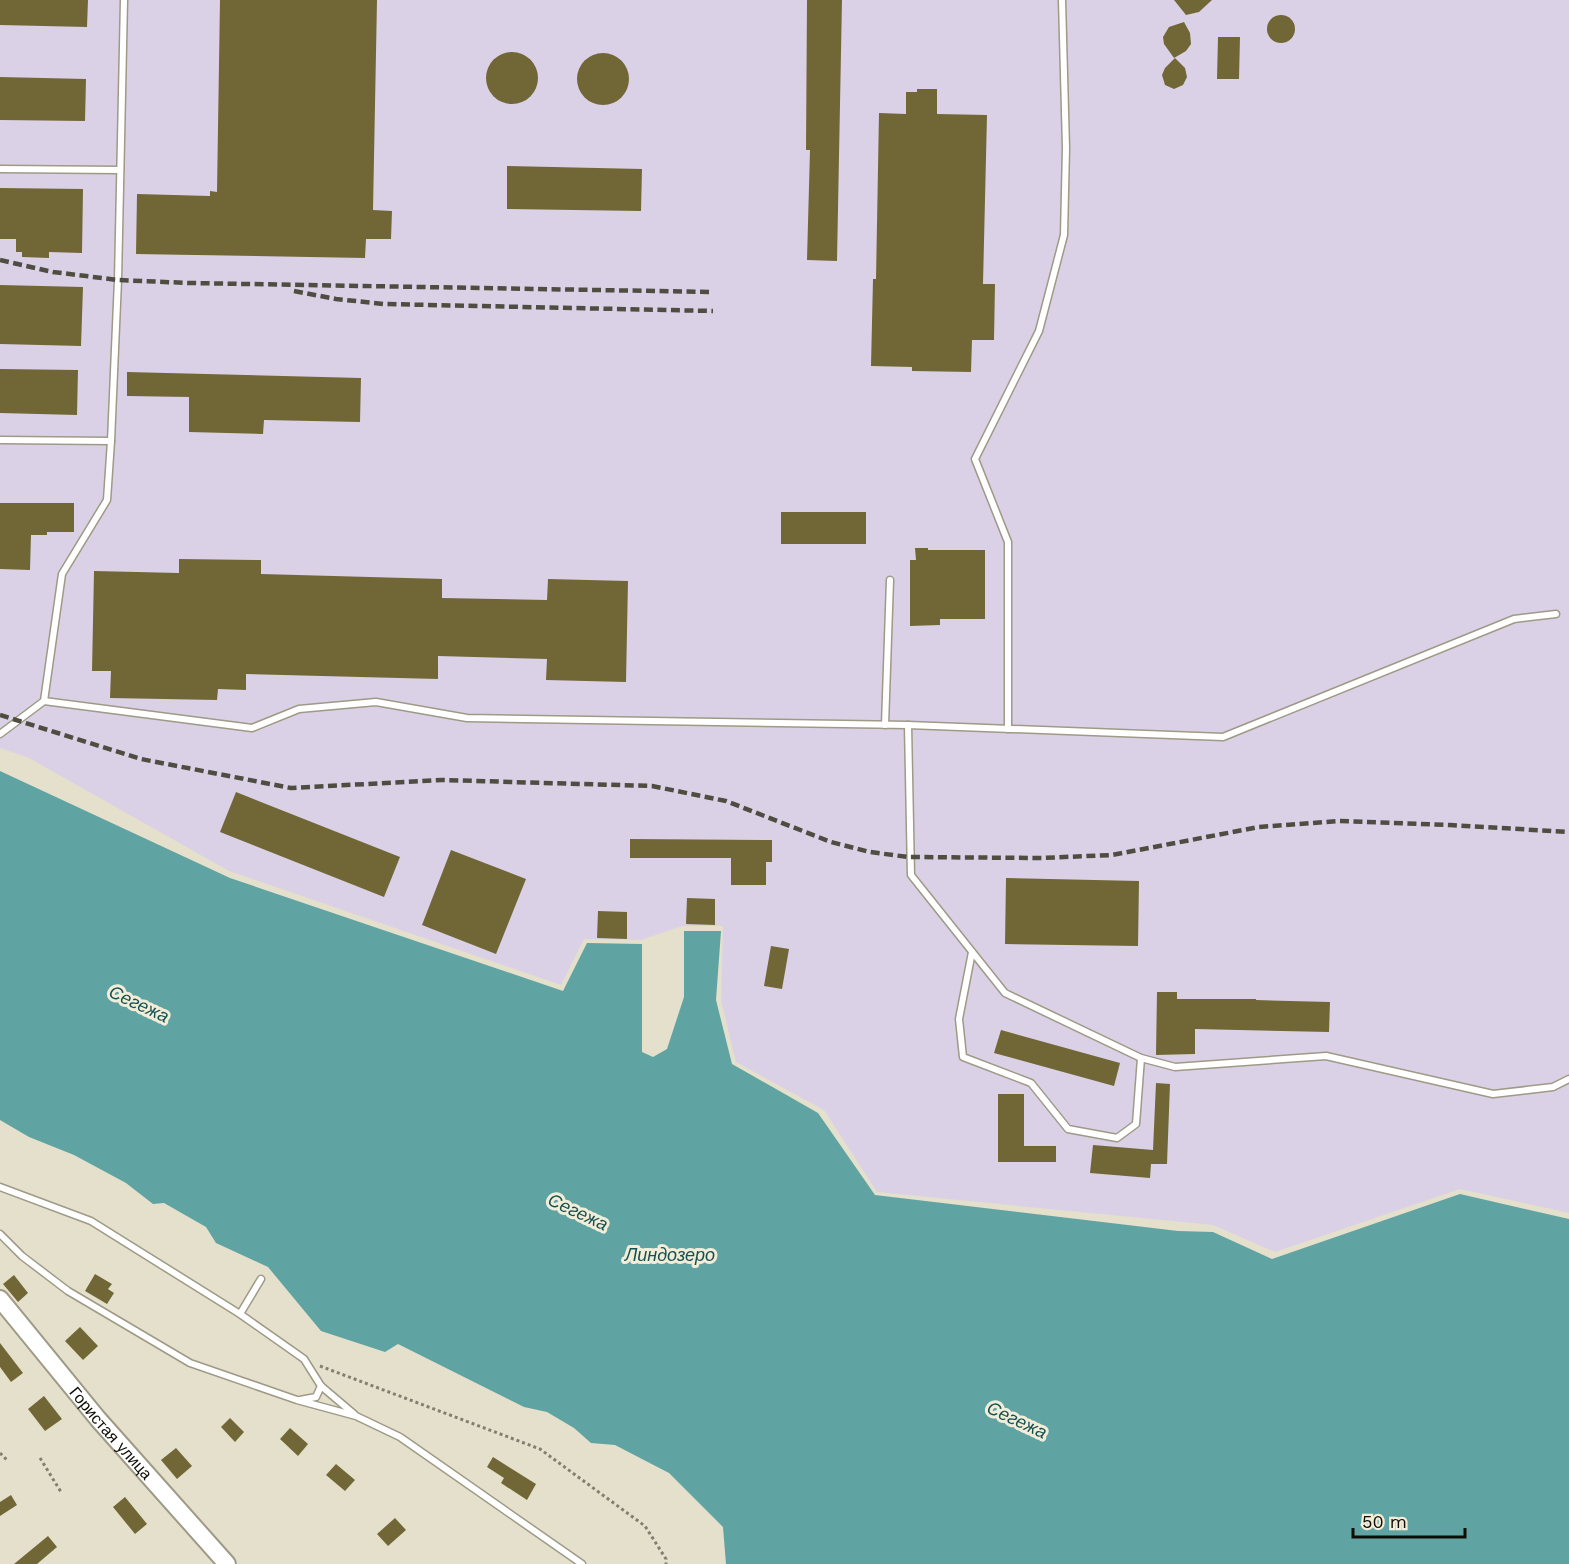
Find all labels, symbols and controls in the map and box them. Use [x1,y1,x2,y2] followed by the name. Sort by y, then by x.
[106,981,173,1027] water label: Сегежа
[545,1189,612,1235] water label: Сегежа
[624,1244,715,1265] water label: Линдозеро
[65,1383,156,1484] street label: Гористая улица
[984,1397,1051,1443] water label: Сегежа
[1353,1501,1466,1539] scale bar
[1362,1511,1407,1532] text: 50 m

